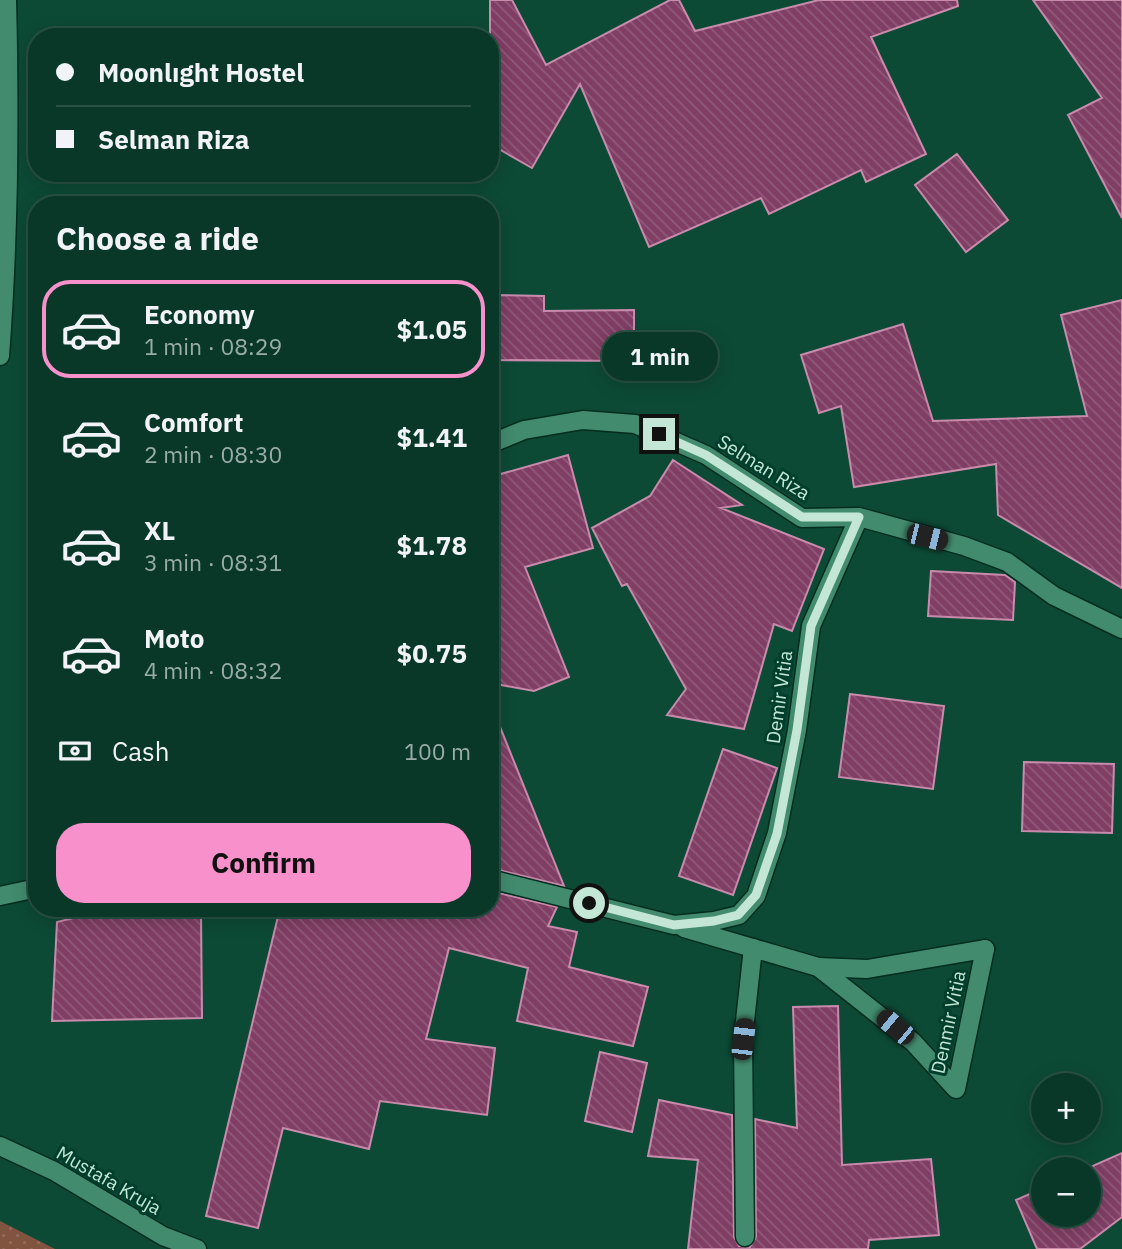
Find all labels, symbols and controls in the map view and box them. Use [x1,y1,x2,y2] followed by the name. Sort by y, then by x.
[98,55,304,89] text: Moonlıght Hostel
[98,122,250,156] text: Selman Riza
[56,217,259,259] text: Choose a ride
[144,297,255,331] text: Economy
[60,298,123,361] icon: car
[397,312,467,346] text: $1.05
[144,331,282,361] text: 1 min · 08:29
[601,332,717,382] callout: 1 min
[630,341,690,371] text: 1 min
[144,405,243,439] text: Comfort
[60,406,123,469] icon: car
[643,418,675,450] route end
[397,420,467,454] text: $1.41
[713,429,815,505] street label: Selman Riza
[144,439,282,469] text: 2 min · 08:30
[144,513,175,547] text: XL
[60,514,123,577] icon: car
[905,522,950,552] car
[397,528,467,562] text: $1.78
[144,547,282,577] text: 3 min · 08:31
[144,621,204,655] text: Moto
[60,622,123,685] icon: car
[397,636,467,670] text: $0.75
[761,649,797,745] street label: Demir Vitia
[144,655,282,685] text: 4 min · 08:32
[56,732,94,770] icon: cash
[112,734,169,768] text: Cash
[404,736,471,766] text: 100 m
[56,823,471,903] button: Confirm
[573,887,605,919] route start
[925,968,971,1076] street label: Denmir Vitia
[873,1005,918,1049] car
[731,1017,756,1061] car
[1031,1073,1101,1227] map controls
[1031,1073,1101,1143] button: +
[52,1140,166,1220] street label: Mustafa Kruja
[1031,1157,1101,1227] button: −

